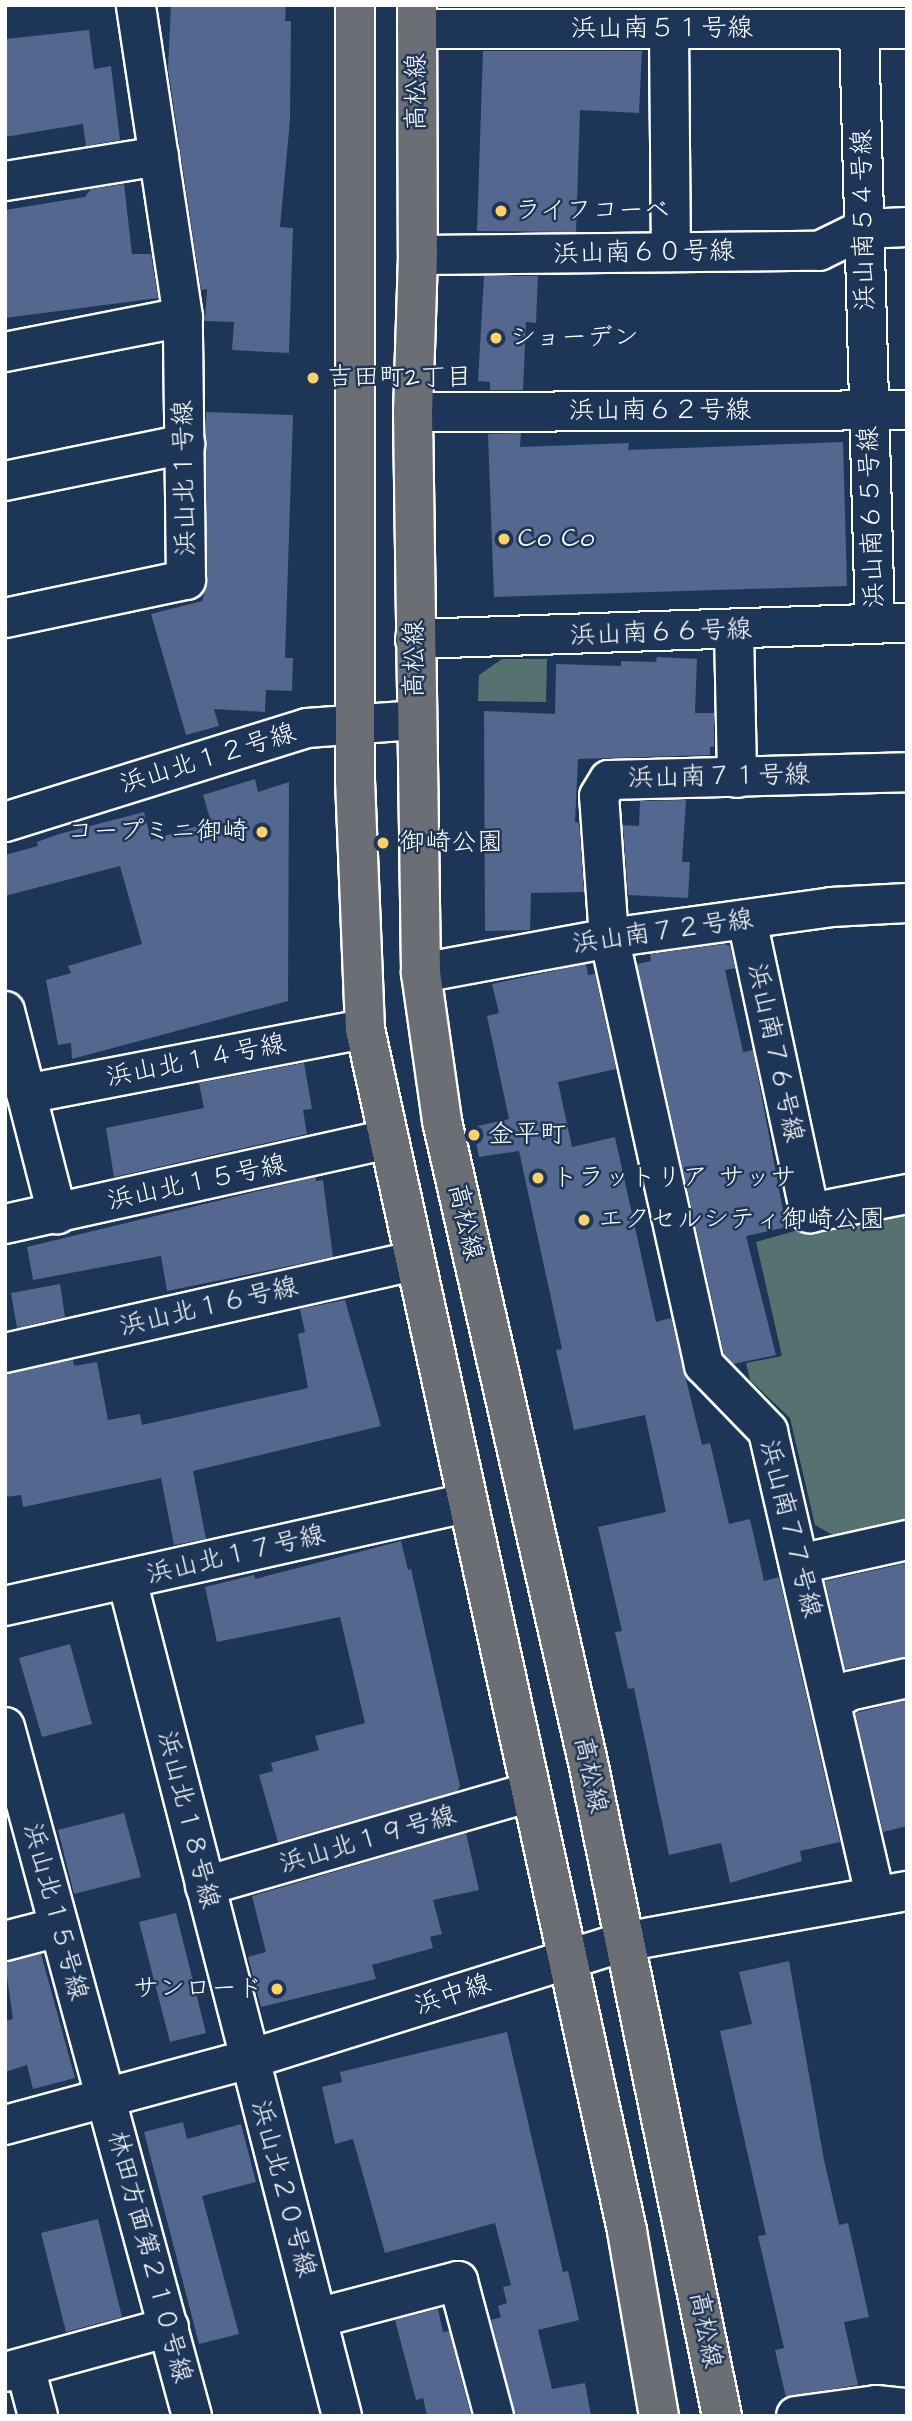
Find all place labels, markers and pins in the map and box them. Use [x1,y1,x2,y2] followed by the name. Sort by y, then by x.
[515,195,671,227] place label: ライフコーベ
[493,203,509,219] marker: ライフコーベ
[510,322,640,354] place label: ショーデン
[488,330,504,346] marker: ショーデン
[327,362,472,394] place label: 吉田町2丁目
[305,370,321,386] marker: 吉田町2丁目
[518,523,594,555] place label: Co Co
[496,531,512,547] marker: Co Co
[66,816,248,848] place label: コープミニ御崎
[254,824,270,840] marker: コープミニ御崎
[399,827,503,859] place label: 御崎公園
[373,833,393,853] marker: 御崎公園
[488,1119,566,1151] place label: 金平町
[466,1127,482,1143] marker: 金平町
[552,1162,796,1194] place label: トラットリア サッサ
[530,1170,546,1186] marker: トラットリア サッサ
[598,1204,884,1236] place label: エクセルシティ御崎公園
[576,1212,592,1228] marker: エクセルシティ御崎公園
[133,1973,263,2005] place label: サンロード
[269,1981,285,1997] marker: サンロード

